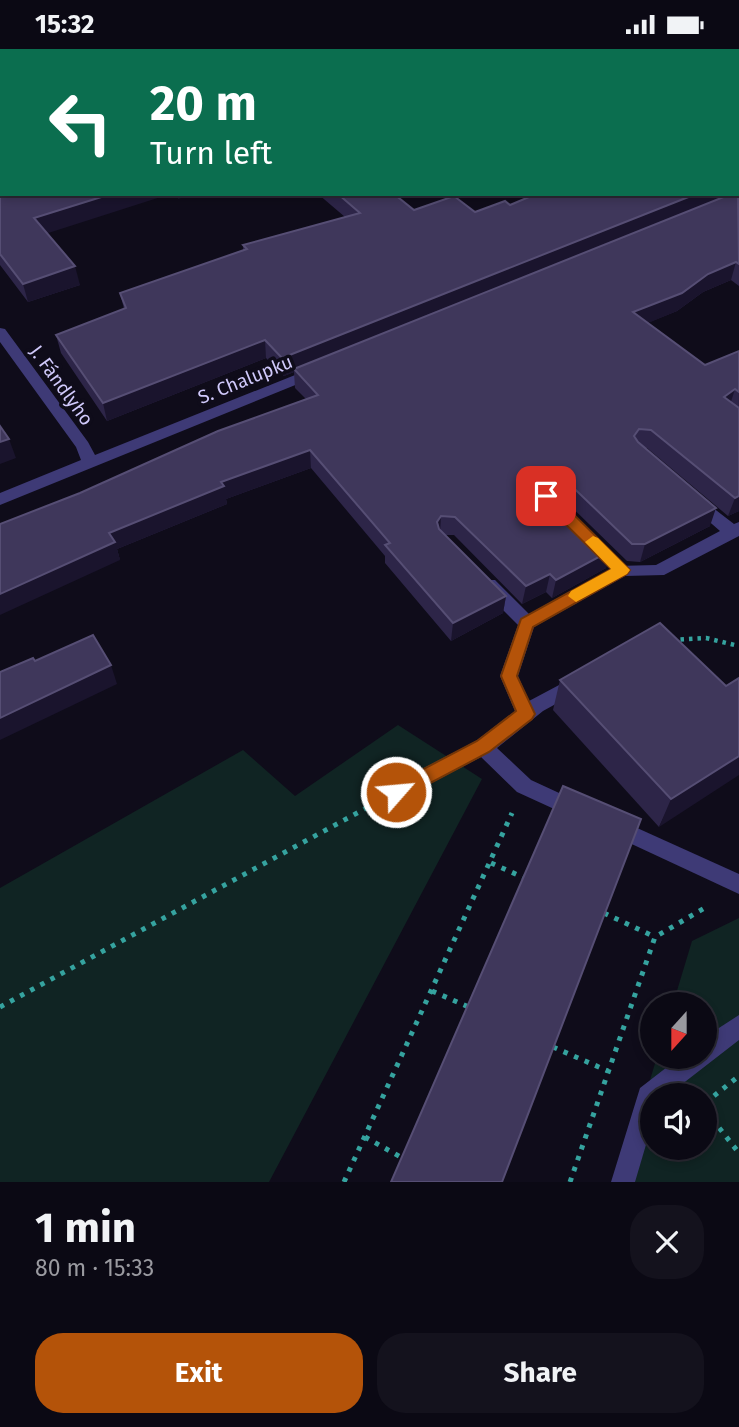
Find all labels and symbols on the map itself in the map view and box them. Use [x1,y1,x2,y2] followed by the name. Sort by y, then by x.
[25,341,98,430] street label: J. Fándlyho
[194,350,296,409] street label: S. Chalupku
[516,466,576,526] pin
[359,755,433,829] position arrow
[640,992,718,1069] north arrow

